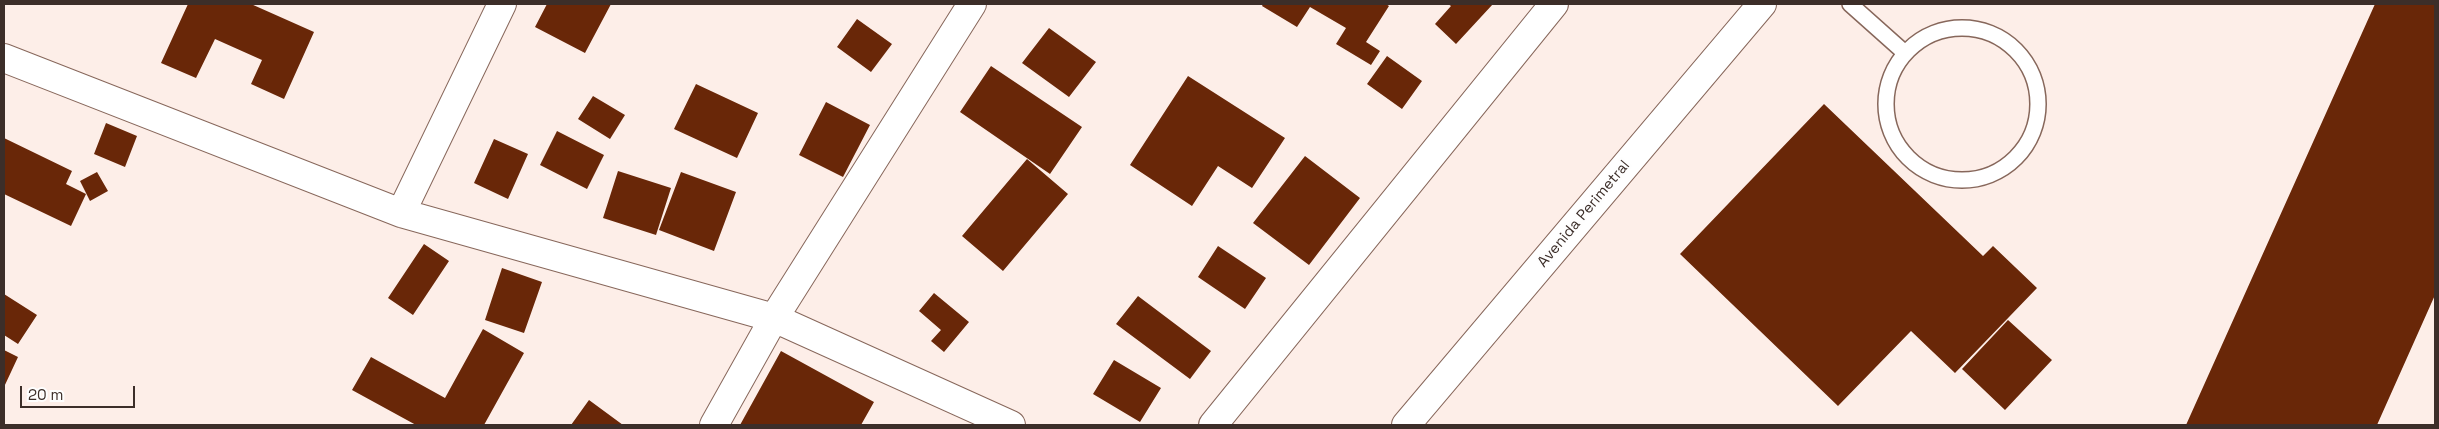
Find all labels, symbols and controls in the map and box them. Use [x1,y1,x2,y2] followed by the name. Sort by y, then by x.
[1534,157,1634,271] street label: Avenida Perimetral
[22,376,138,408] scale bar
[28,385,63,404] text: 20 m

